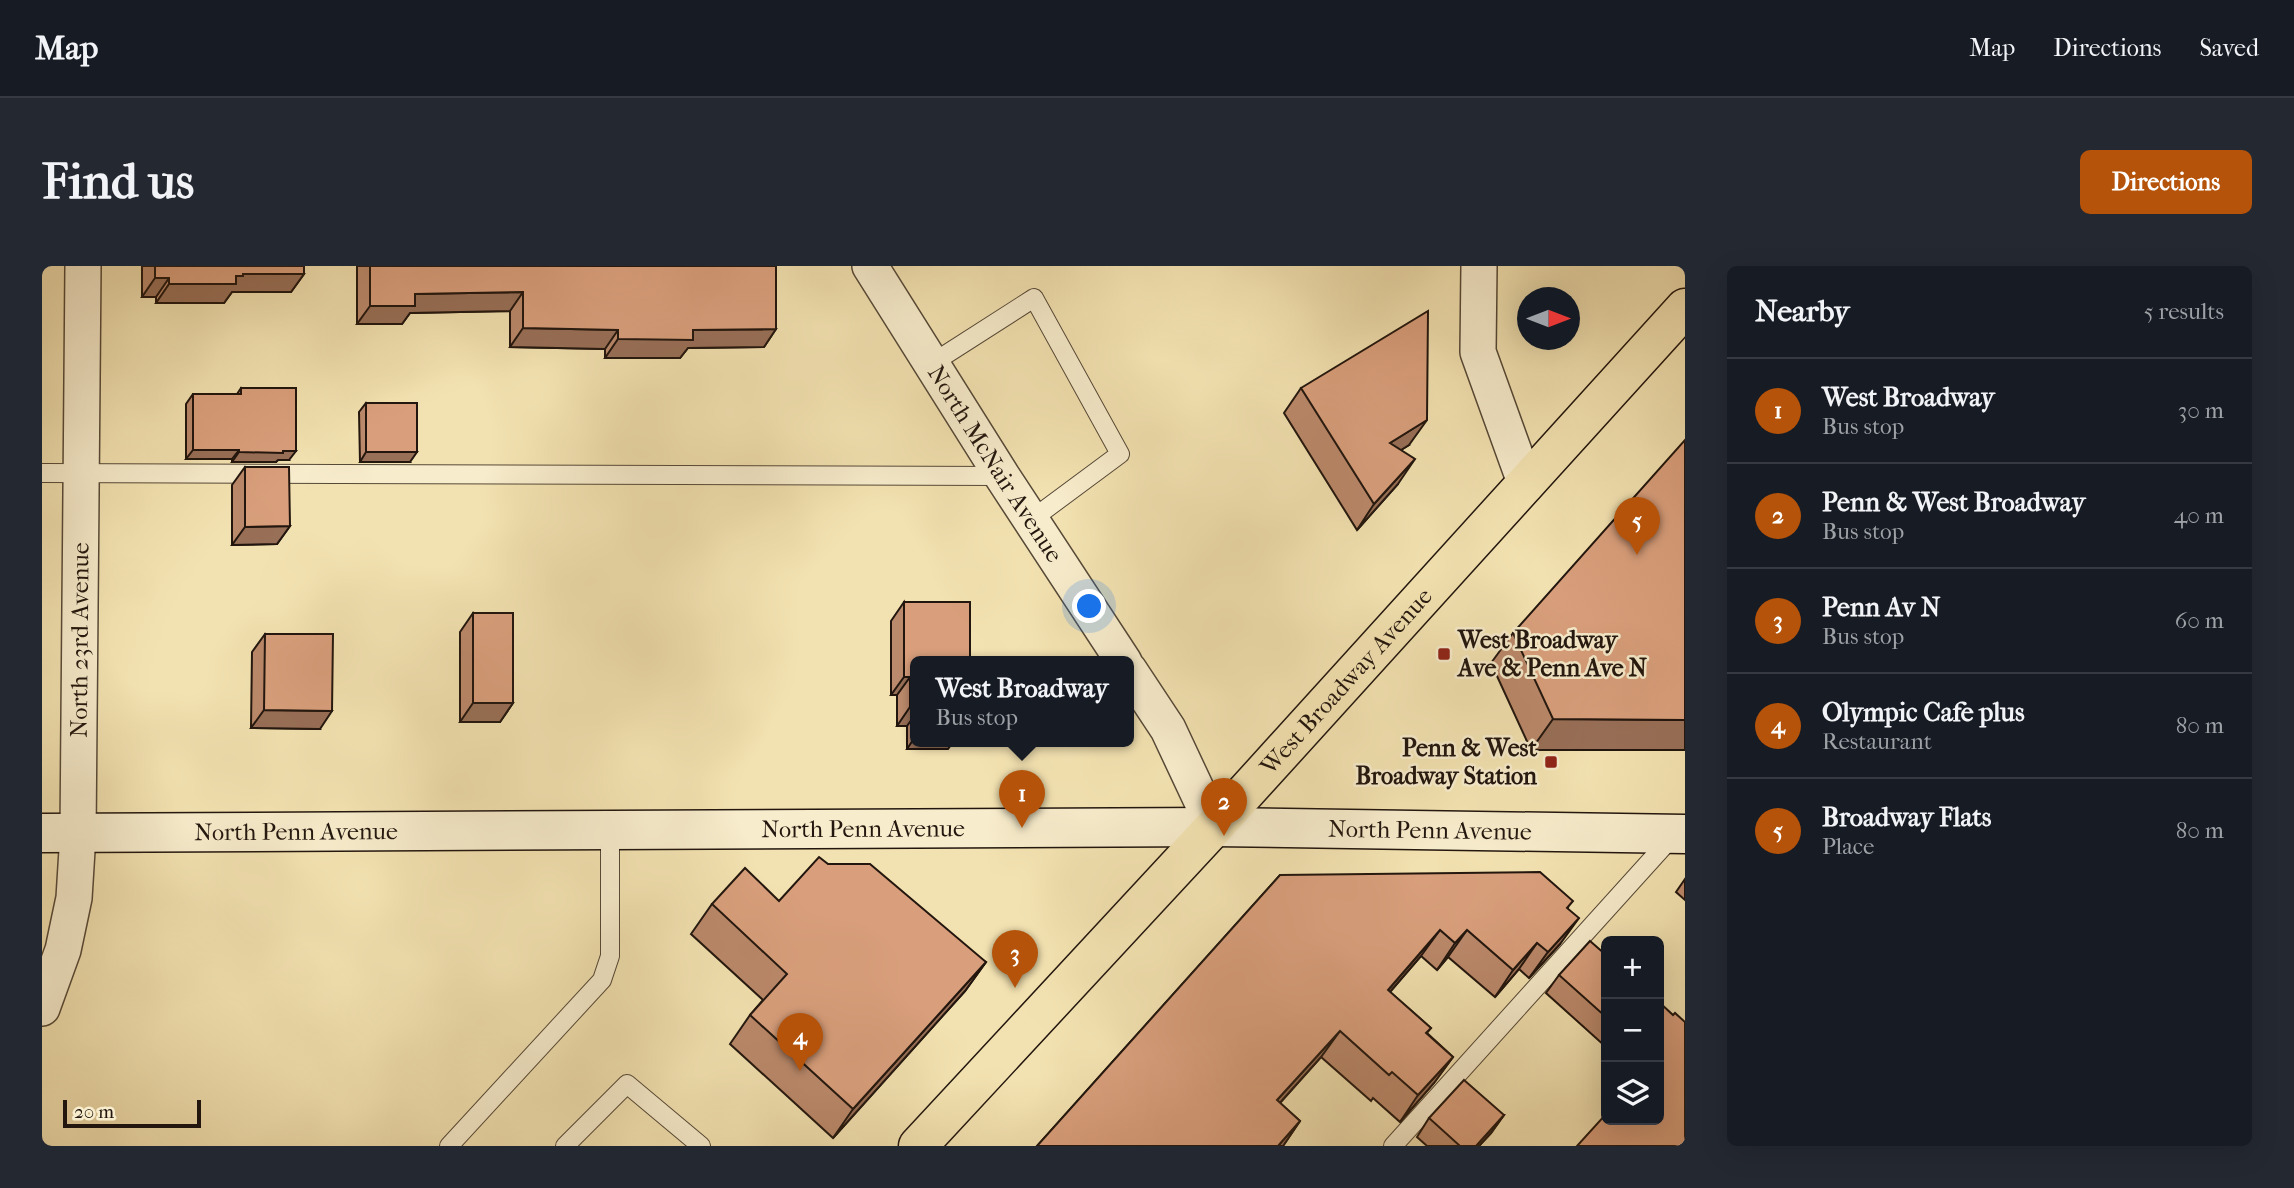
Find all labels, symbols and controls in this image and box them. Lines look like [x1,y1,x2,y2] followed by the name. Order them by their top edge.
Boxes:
[35,29,98,68] text: Map
[1969,34,2015,62] text: Map
[2053,34,2161,62] text: Directions
[2199,34,2259,62] text: Saved
[2080,150,2252,214] button: Directions
[42,153,194,211] text: Find us
[1517,287,1580,350] north arrow
[1755,294,1850,329] text: Nearby
[2144,298,2224,325] text: 5 results
[922,360,1069,567] street label: North McNair Avenue
[1822,382,1995,413] text: West Broadway
[1774,397,1782,424] text: 1
[2178,397,2224,424] text: 30 m
[1822,413,1904,440] text: Bus stop
[1822,487,2085,518] text: Penn & West Broadway
[1614,497,1660,555] pin: 5
[1772,502,1784,529] text: 2
[2174,502,2224,529] text: 40 m
[1822,518,1904,545] text: Bus stop
[65,542,95,738] street label: North 23rd Avenue
[1254,582,1438,781] street label: West Broadway Avenue
[1072,589,1106,623] your location
[1822,592,1940,623] text: Penn Av N
[1773,607,1783,634] text: 3
[2175,607,2224,634] text: 60 m
[1822,623,1904,650] text: Bus stop
[1456,626,1648,682] place label: West Broadway Ave & Penn Ave N
[1436,646,1452,662] marker: West Broadway Ave & Penn Ave N
[910,656,1134,747] popup
[936,673,1108,704] text: West Broadway
[1822,697,2024,728] text: Olympic Cafe plus
[936,704,1018,731] text: Bus stop
[1771,712,1785,739] text: 4
[2176,712,2224,739] text: 80 m
[1822,728,1932,755] text: Restaurant
[1355,734,1538,790] place label: Penn & West Broadway Station
[1543,754,1559,770] marker: Penn & West Broadway Station
[999,770,1045,828] pin: 1
[1201,778,1247,836] pin: 2
[1822,802,1991,833] text: Broadway Flats
[761,814,965,843] street label: North Penn Avenue
[1328,815,1532,846] street label: North Penn Avenue
[194,817,398,846] street label: North Penn Avenue
[1773,817,1783,844] text: 5
[2176,817,2224,844] text: 80 m
[1822,833,1874,860] text: Place
[992,930,1038,988] pin: 3
[1601,936,1664,1125] map controls
[1601,936,1664,999] button: +
[1601,999,1664,1062] button: −
[777,1013,823,1071] pin: 4
[1601,1062,1664,1125] button: layers
[63,1097,201,1129] scale bar
[74,1101,114,1123] text: 20 m

